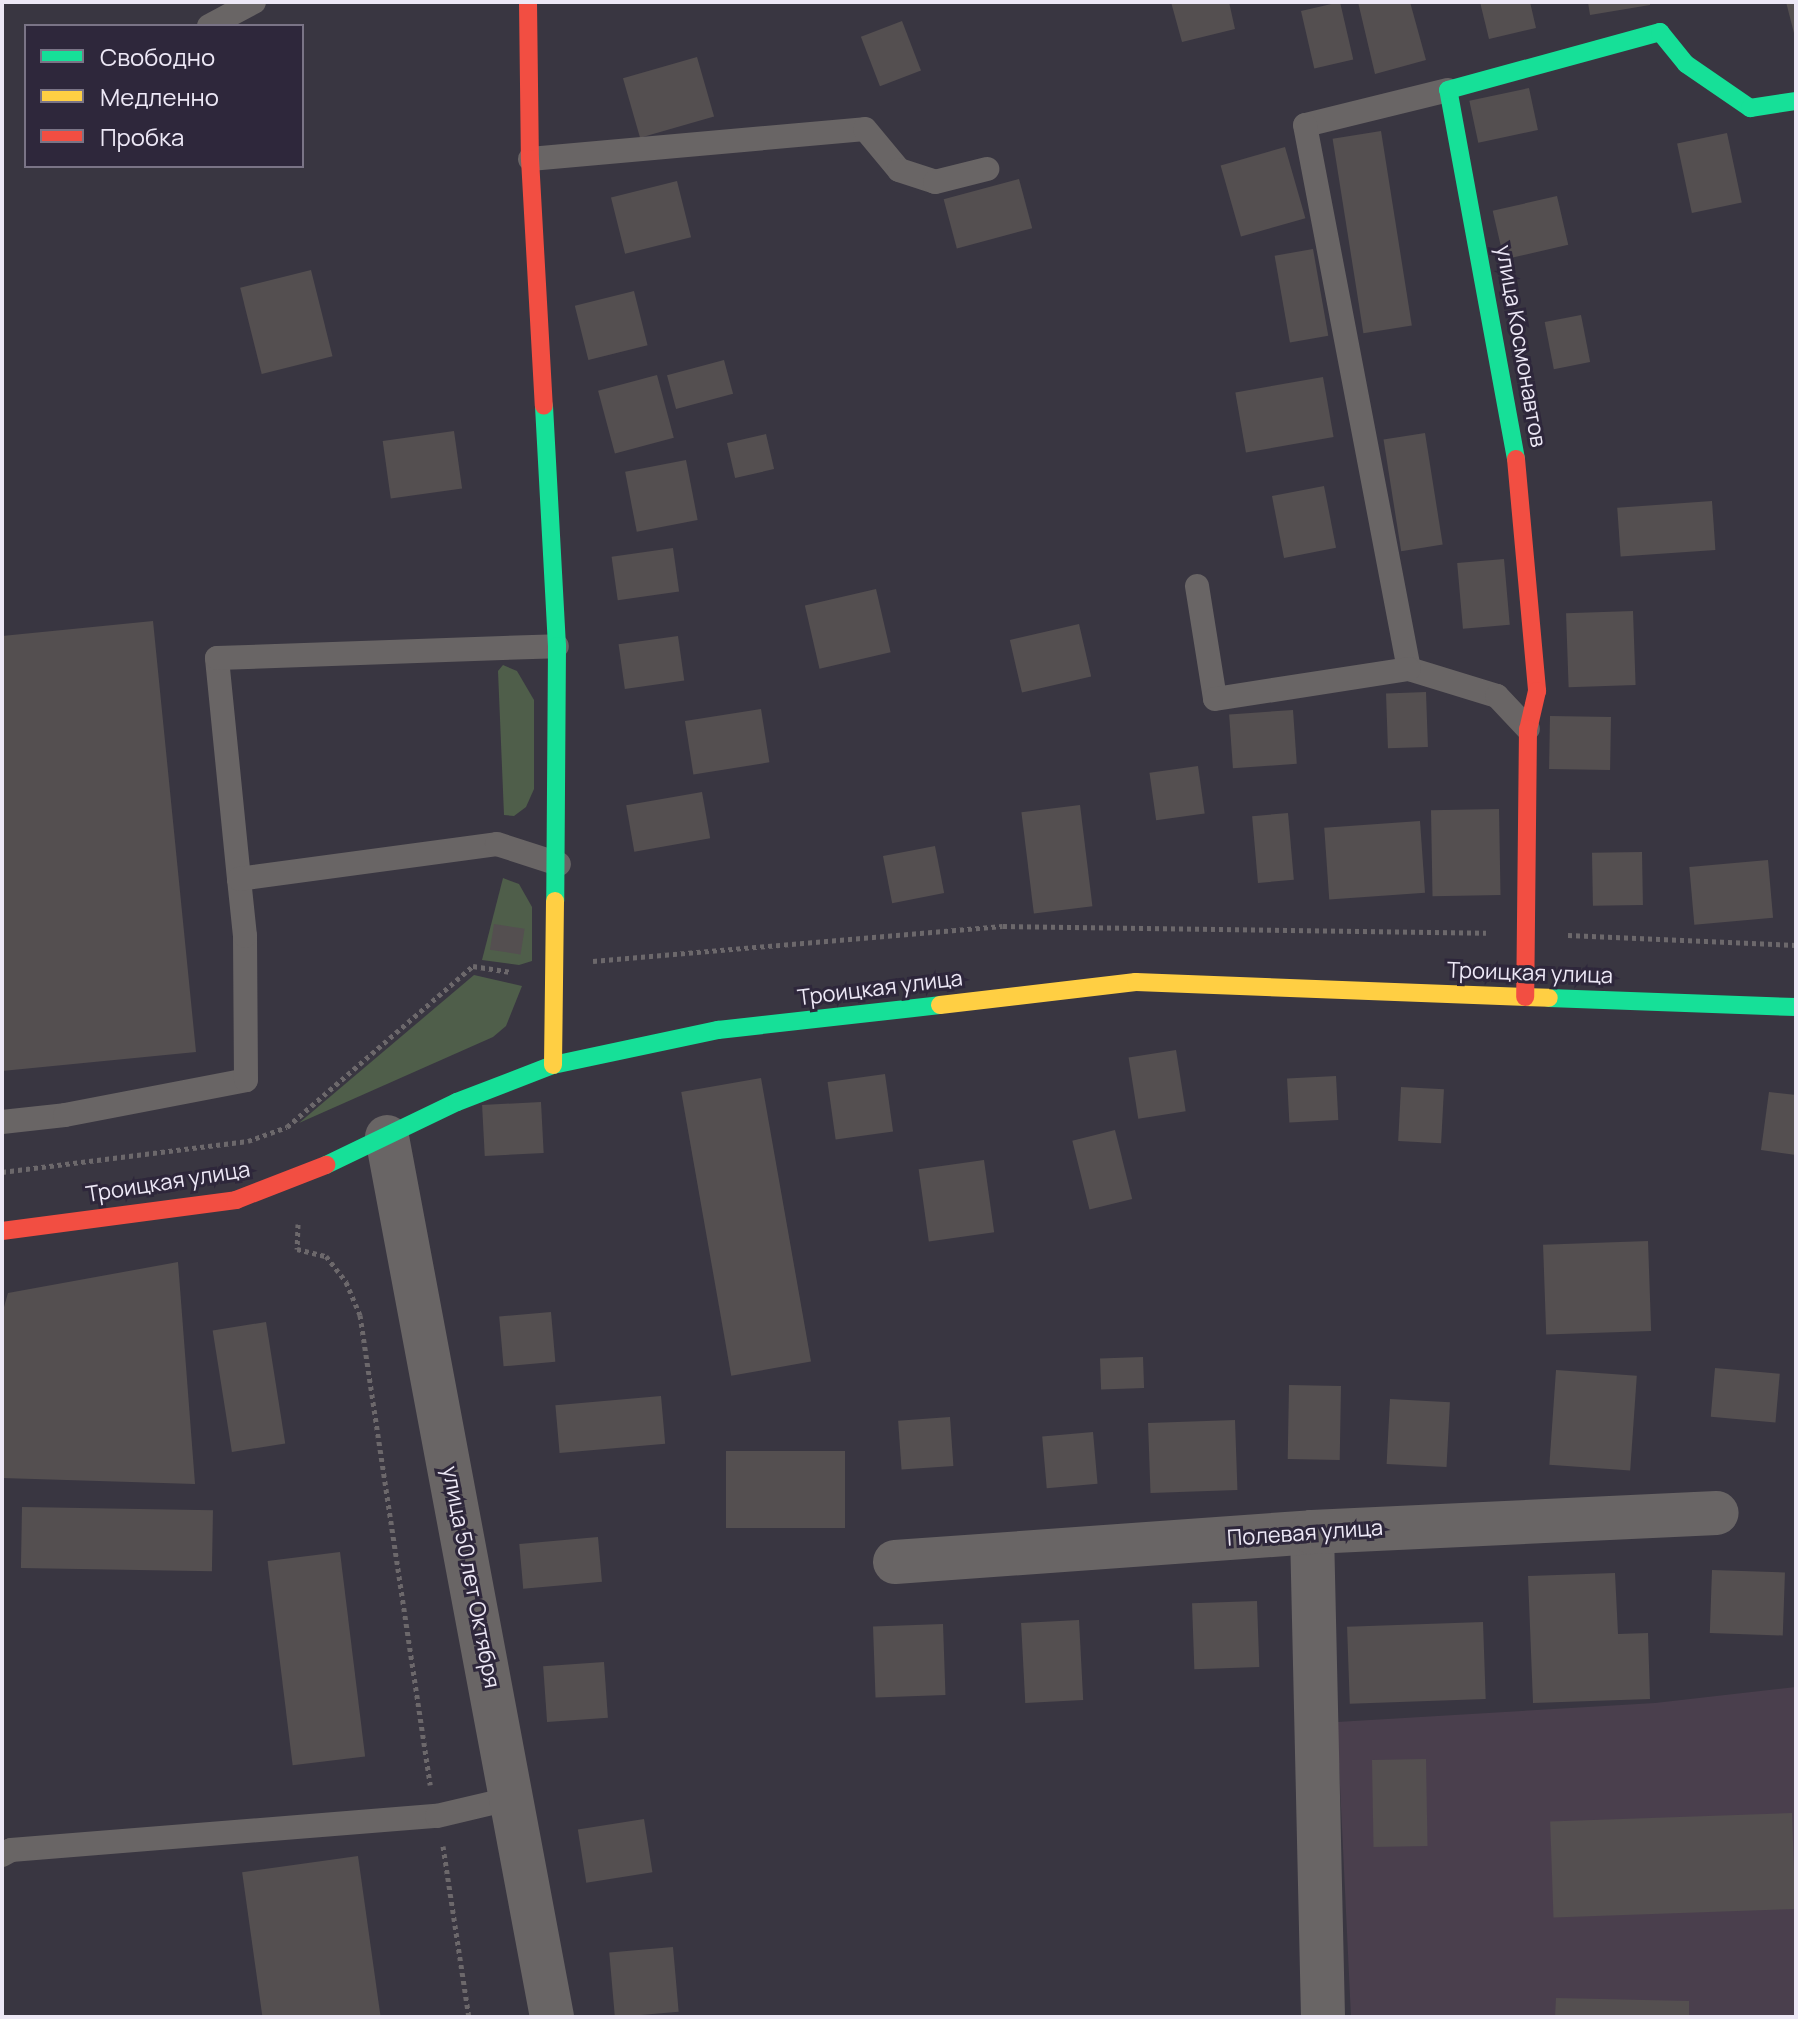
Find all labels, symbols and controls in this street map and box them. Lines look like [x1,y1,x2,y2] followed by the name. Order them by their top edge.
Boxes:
[24,24,304,168] legend
[100,40,215,73] text: Свободно
[100,80,219,113] text: Медленно
[100,120,184,153] text: Пробка
[1490,243,1552,449] street label: улица Космонавтов
[1447,957,1613,989] street label: Троицкая улица
[796,965,964,1011] street label: Троицкая улица
[84,1156,252,1208] street label: Троицкая улица
[437,1464,505,1690] street label: улица 50 лет Октября
[1226,1514,1384,1552] street label: Полевая улица

